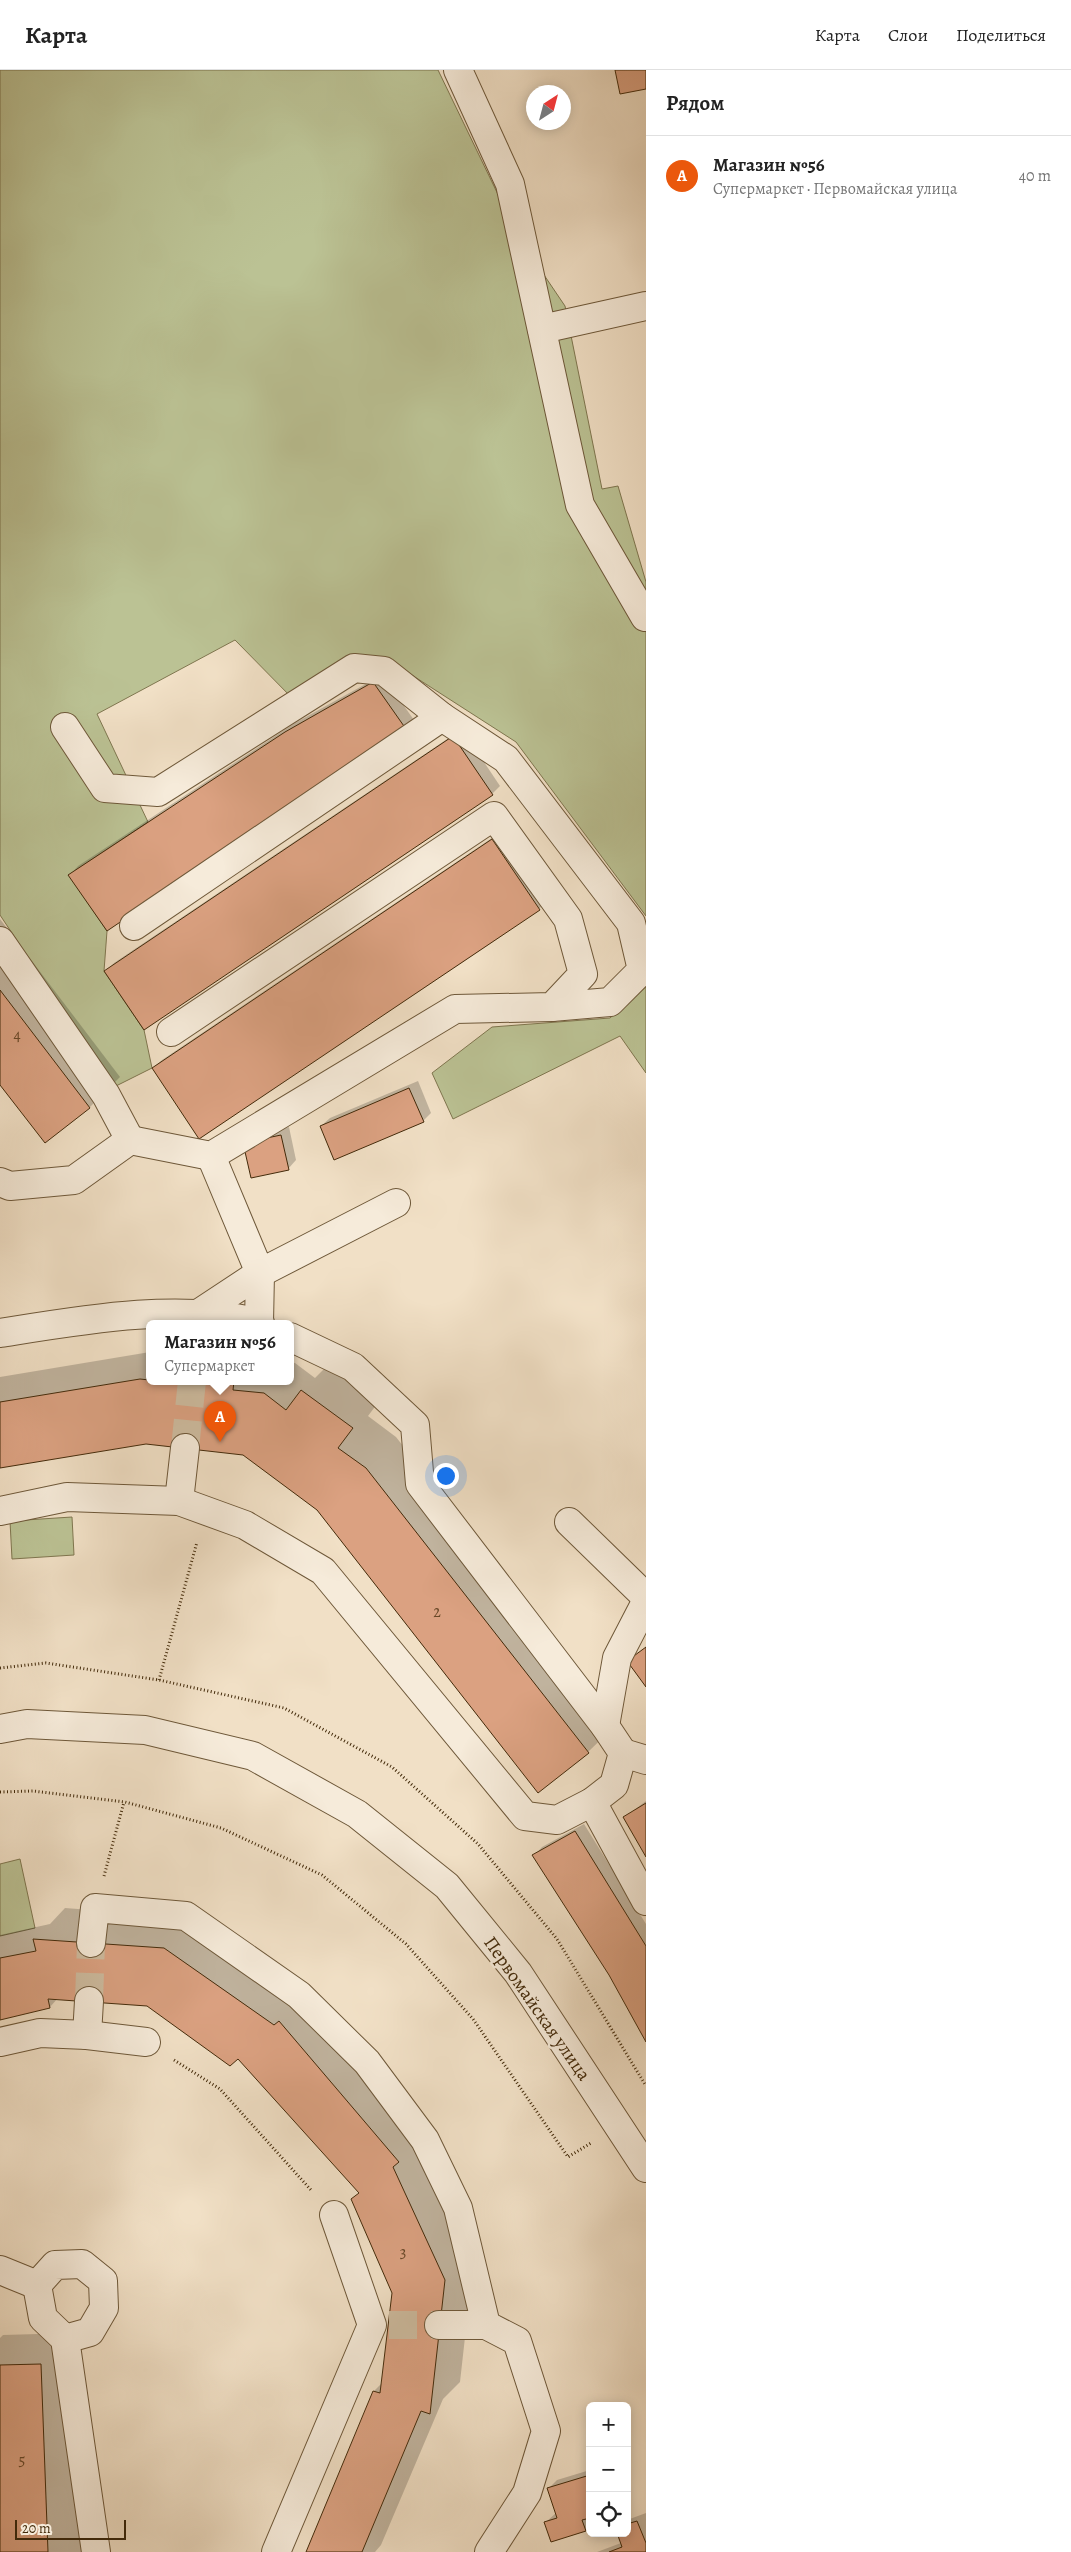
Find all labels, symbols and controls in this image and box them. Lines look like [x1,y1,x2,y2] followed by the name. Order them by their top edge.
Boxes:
[25,19,87,51] text: Карта
[815,23,860,47] text: Карта
[888,23,928,47] text: Слои
[956,23,1046,47] text: Поделиться
[526,85,571,130] north arrow
[666,89,724,117] text: Рядом
[713,152,825,178] text: Магазин №56
[677,165,687,187] text: A
[1019,165,1051,187] text: 40 m
[713,178,957,200] text: Супермаркет · Первомайская улица
[13,1024,21,1046] house number: 4
[146,1320,294,1385] popup
[164,1329,276,1355] text: Магазин №56
[164,1355,255,1377] text: Супермаркет
[204,1401,236,1442] pin: A
[433,1463,459,1489] your location
[433,1601,441,1623] house number: 2
[478,1931,597,2086] street label: Первомайская улица
[400,2241,406,2263] house number: 3
[586,2402,631,2537] map controls
[586,2402,631,2447] button: +
[586,2447,631,2492] button: −
[19,2449,26,2471] house number: 5
[586,2492,631,2537] button: locate
[15,2517,126,2540] scale bar
[22,2519,51,2538] text: 20 m

